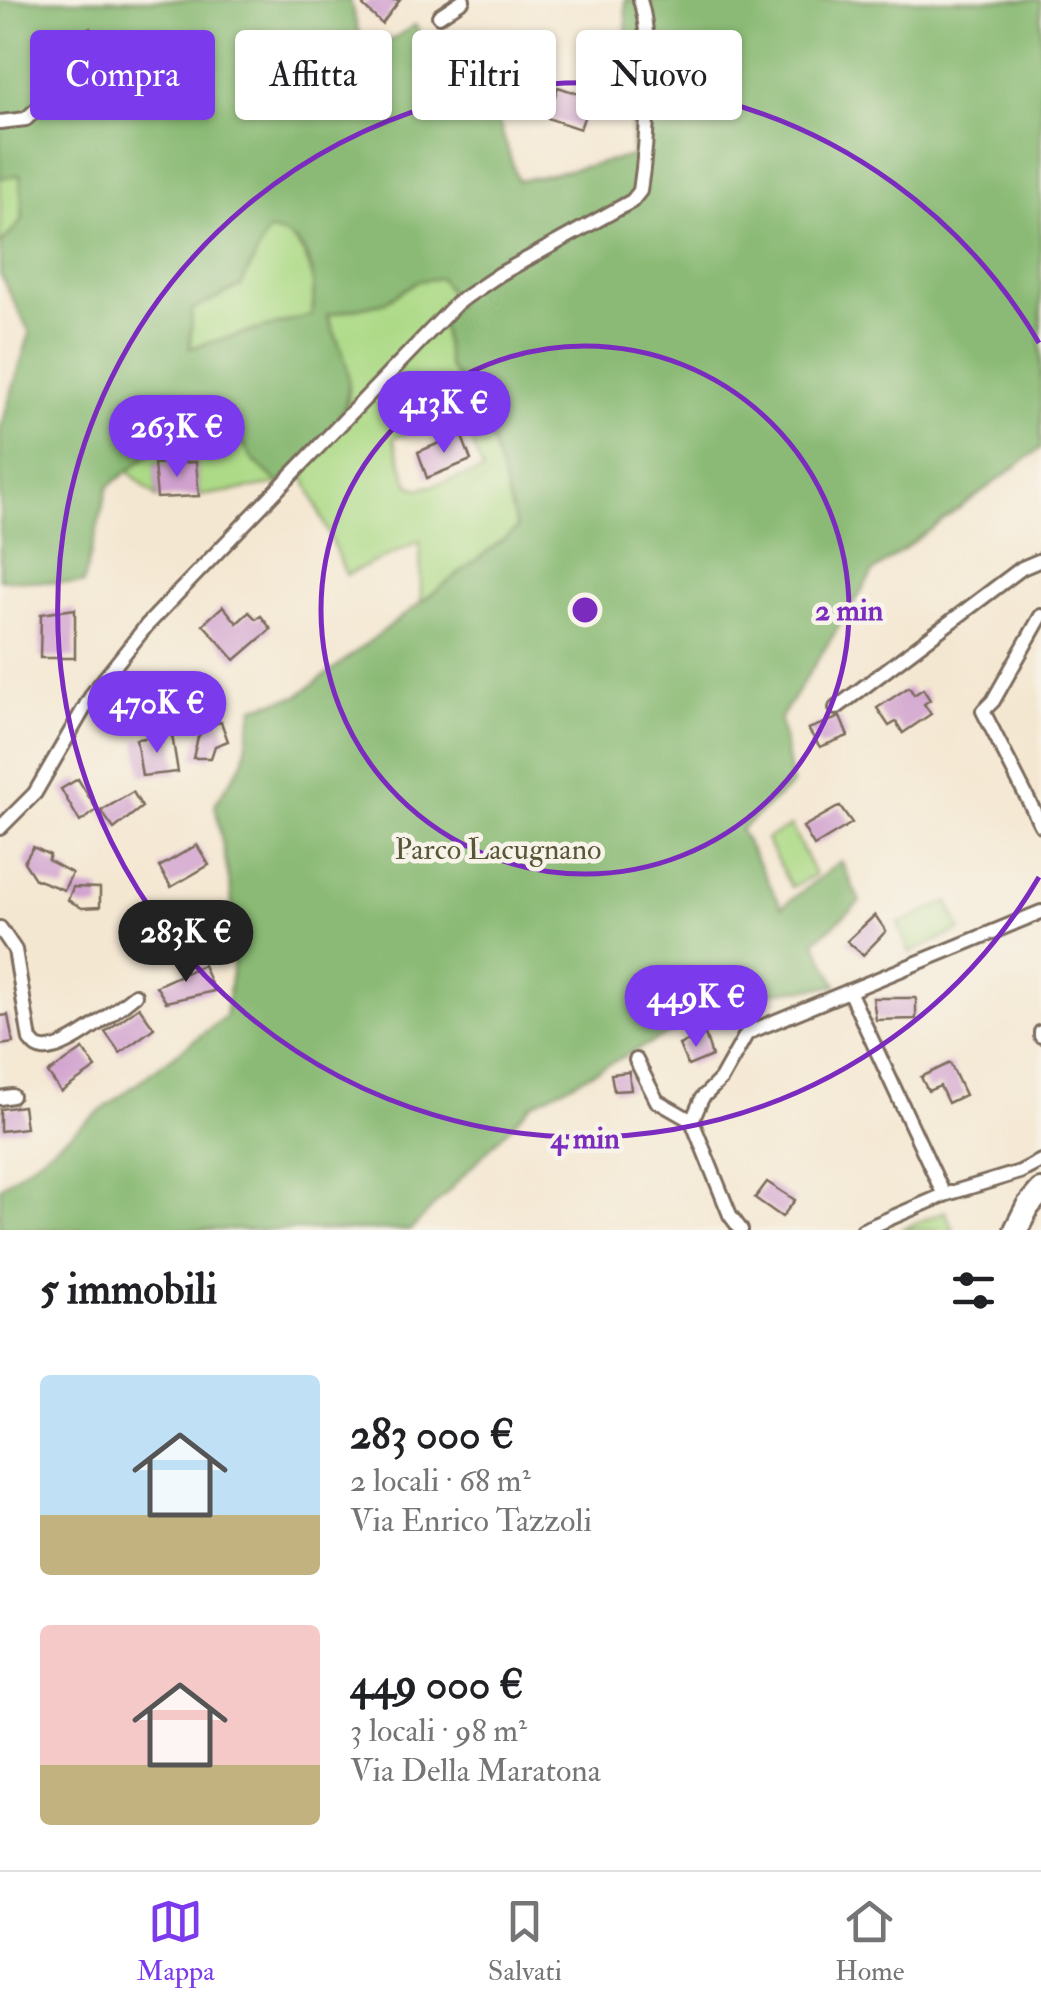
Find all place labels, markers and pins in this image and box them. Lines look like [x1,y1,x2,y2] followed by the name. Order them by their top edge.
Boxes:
[363,371,525,456] pin: 413K €
[96,395,258,480] pin: 263K €
[567,592,603,628] centre of rings
[76,671,238,756] pin: 470K €
[105,900,267,985] pin: 283K €
[615,965,777,1050] pin: 449K €

